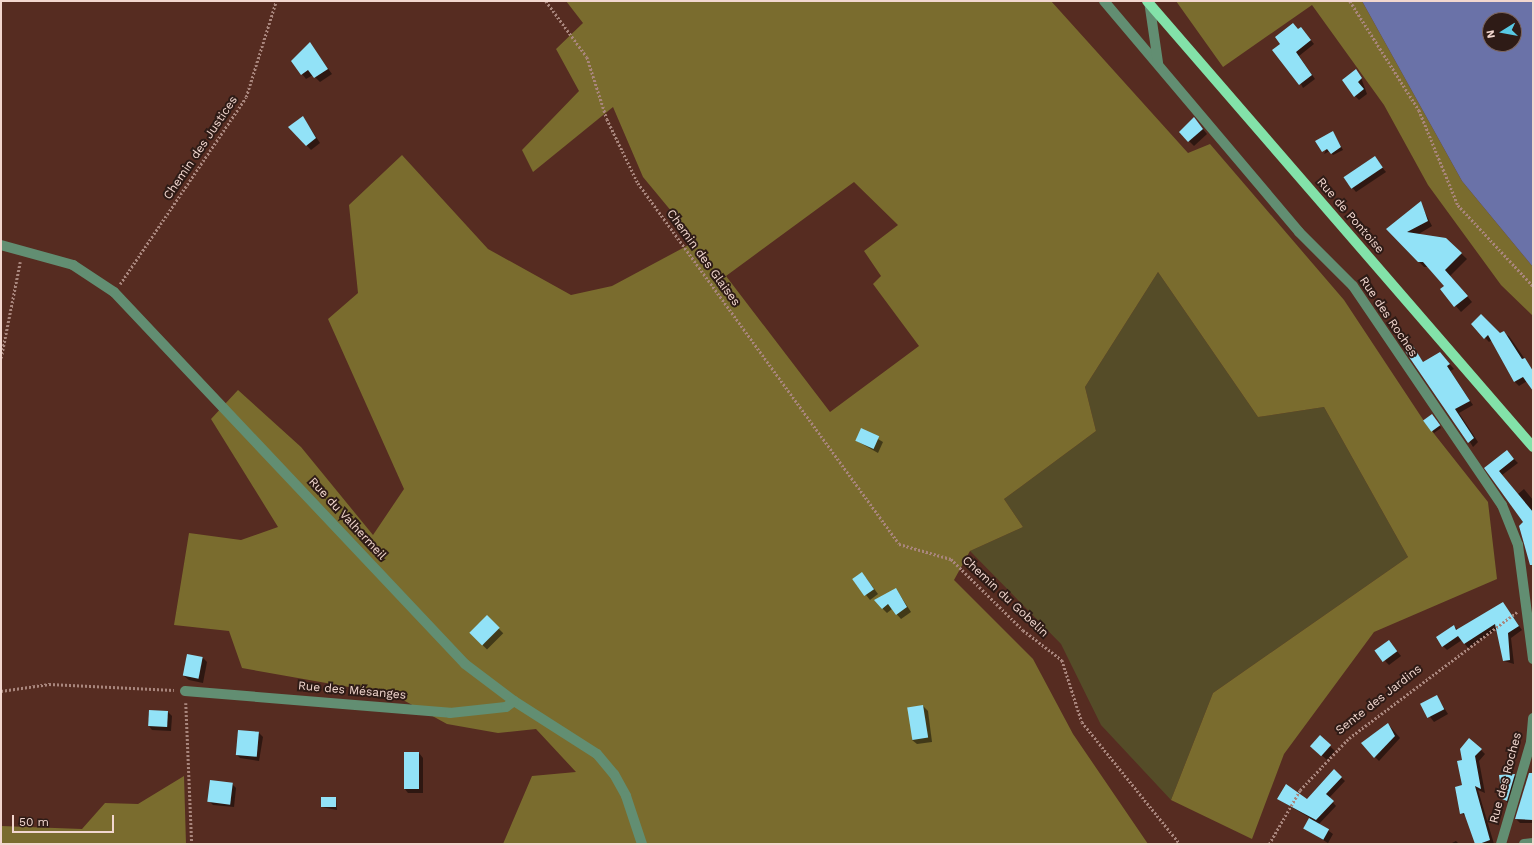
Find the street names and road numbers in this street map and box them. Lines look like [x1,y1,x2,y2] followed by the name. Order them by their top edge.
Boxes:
[161,93,241,203] street label: Chemin des Justices
[1313,175,1387,257] street label: Rue de Pontoise
[663,207,743,309] street label: Chemin des Glaises
[1356,274,1420,360] street label: Rue des Roches
[305,475,389,563] street label: Rue du Valhermeil
[959,553,1051,641] street label: Chemin du Gobelin
[1333,662,1425,738] street label: Sente des Jardins
[297,679,407,703] street label: Rue des Mésanges
[1487,731,1525,825] street label: Rue des Roches

